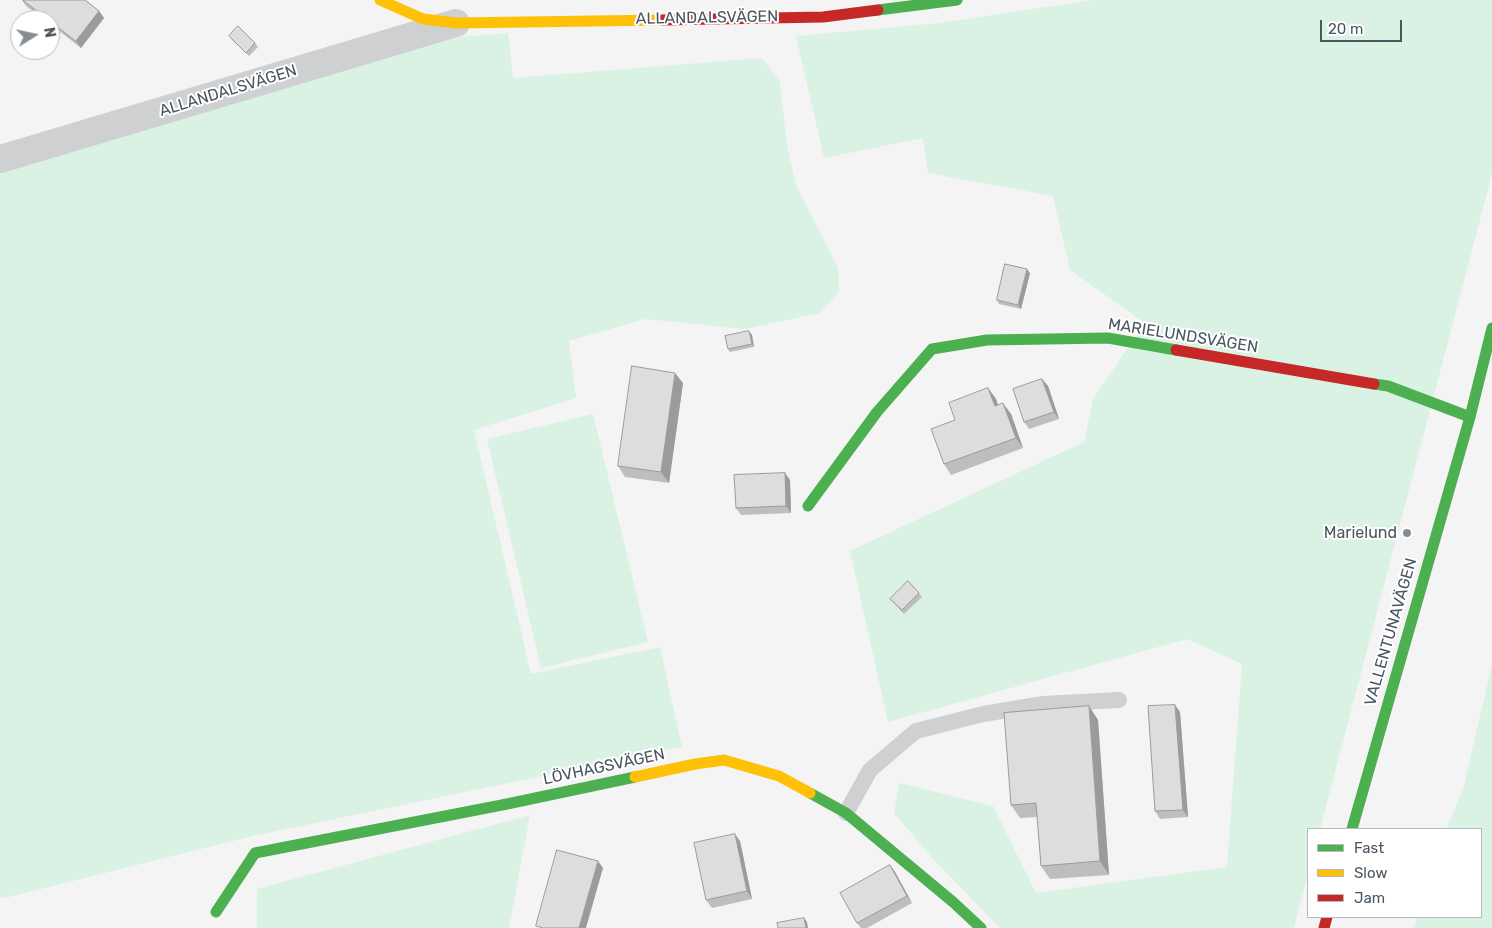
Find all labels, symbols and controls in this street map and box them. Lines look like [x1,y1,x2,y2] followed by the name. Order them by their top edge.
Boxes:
[636,7,778,29] street label: ALLANDALSVÄGEN
[10,10,60,60] north arrow
[1322,10,1404,42] scale bar
[1328,20,1363,38] text: 20 m
[40,26,59,39] text: N
[157,61,299,121] street label: ALLANDALSVÄGEN
[1107,315,1259,357] street label: MARIELUNDSVÄGEN
[1324,523,1397,543] place label: Marielund
[1401,527,1413,539] marker: Marielund
[1361,556,1421,708] street label: VALLENTUNAVÄGEN
[541,745,667,789] street label: LÖVHAGSVÄGEN
[1307,828,1482,918] legend
[1354,839,1384,857] text: Fast
[1354,864,1387,882] text: Slow
[1354,889,1385,907] text: Jam

